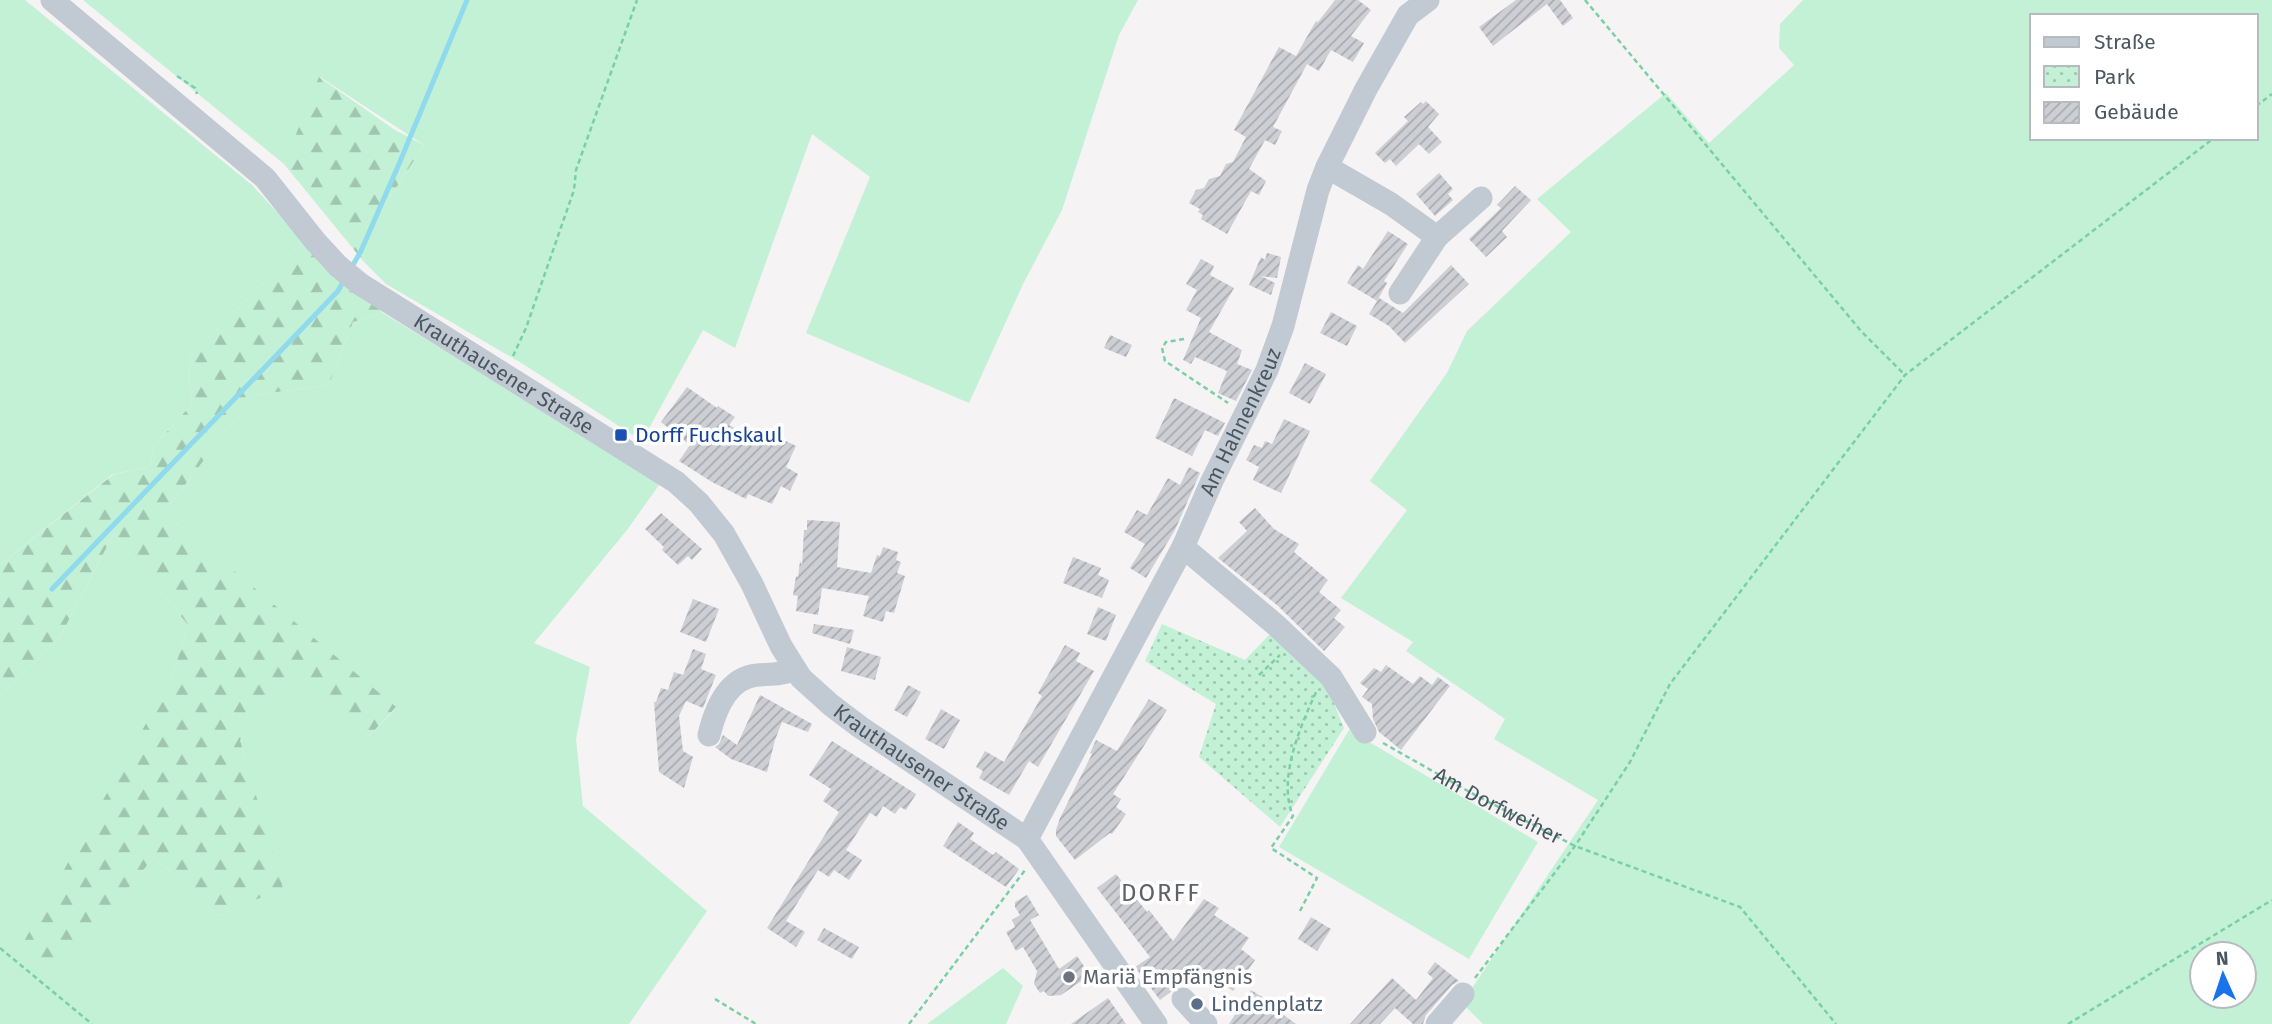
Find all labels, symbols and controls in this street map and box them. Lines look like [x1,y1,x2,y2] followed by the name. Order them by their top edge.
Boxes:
[2030,14,2258,140] legend
[2094,29,2156,55] text: Straße
[2094,64,2136,90] text: Park
[2094,99,2179,125] text: Gebäude
[409,308,599,440] street label: Krauthausener Straße
[1194,345,1287,500] street label: Am Hahnenkreuz
[635,422,783,448] place label: Dorff Fuchskaul
[613,427,629,443] marker: Dorff Fuchskaul
[828,698,1014,836] street label: Krauthausener Straße
[1429,761,1566,850] street label: Am Dorfweiher
[1121,879,1201,907] district label: DORFF
[2188,940,2258,1010] north arrow
[2215,947,2229,970] text: N
[1083,964,1253,990] place label: Mariä Empfängnis
[1061,969,1077,985] marker: Mariä Empfängnis
[1211,991,1323,1017] place label: Lindenplatz
[1189,996,1205,1012] marker: Lindenplatz

